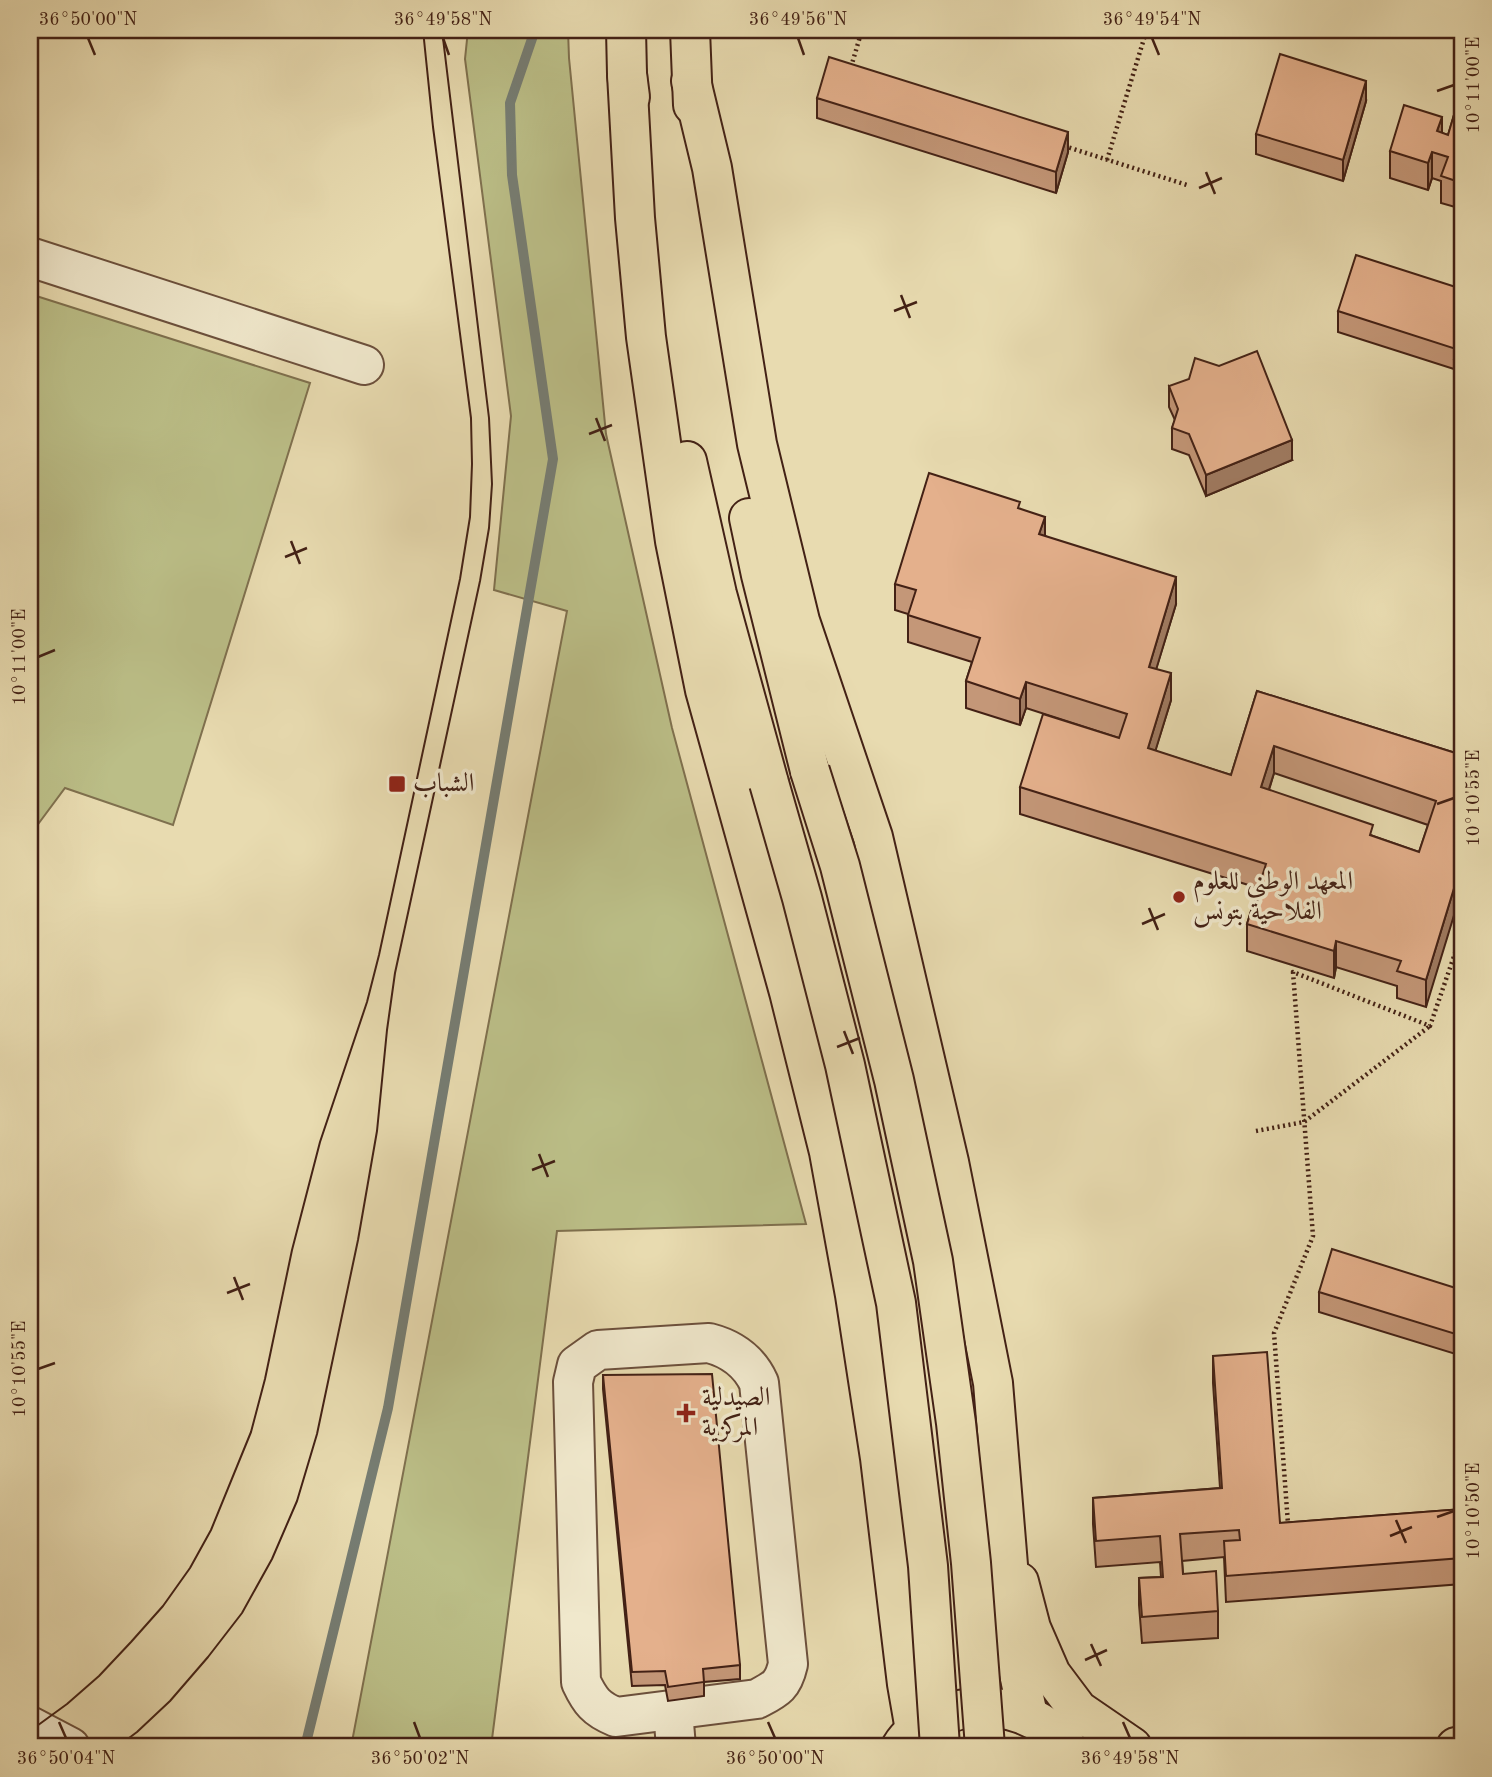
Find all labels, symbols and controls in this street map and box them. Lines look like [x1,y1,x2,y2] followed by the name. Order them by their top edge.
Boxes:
[39,11,137,29] text: 36°50'00"N
[394,11,492,29] text: 36°49'58"N
[749,11,847,29] text: 36°49'56"N
[1103,11,1201,29] text: 36°49'54"N
[1465,37,1483,133] text: 10°11'00"E
[11,609,29,705] text: 10°11'00"E
[1465,750,1483,846] text: 10°10'55"E
[413,771,474,798] place label: الشباب
[387,774,407,794] marker: الشباب
[1193,869,1353,928] place label: المعهد الوطني للعلوم الفلاحية بتونس
[1171,889,1187,905] marker: المعهد الوطني للعلوم الفلاحية بتونس
[11,1321,29,1417] text: 10°10'55"E
[702,1385,770,1443] place label: الصيدلية المركزية
[676,1403,696,1423] marker: الصيدلية المركزية
[1465,1463,1483,1559] text: 10°10'50"E
[17,1750,115,1768] text: 36°50'04"N
[371,1750,469,1768] text: 36°50'02"N
[726,1750,824,1768] text: 36°50'00"N
[1081,1750,1179,1768] text: 36°49'58"N

